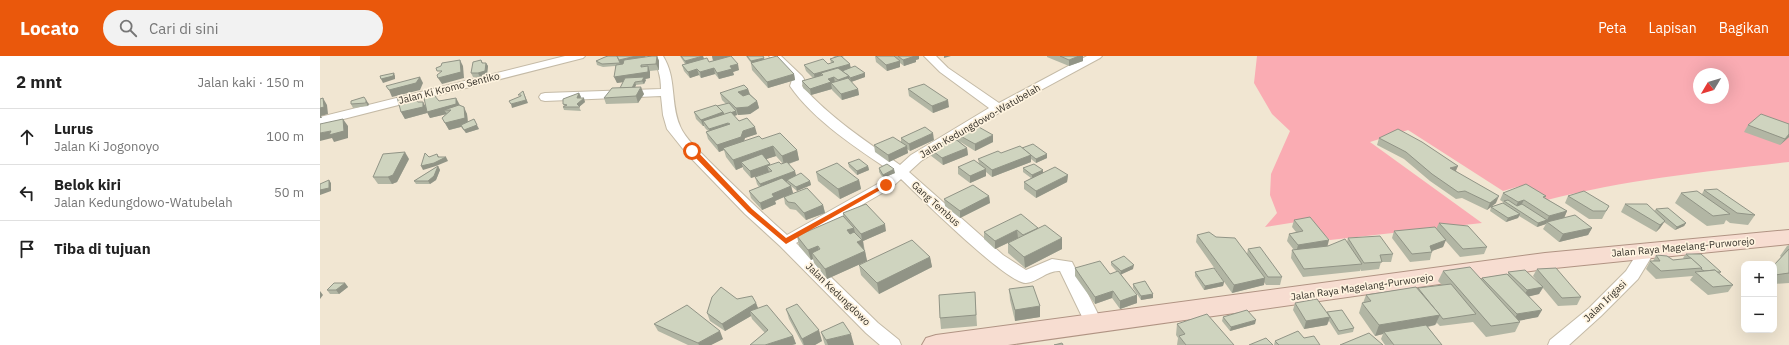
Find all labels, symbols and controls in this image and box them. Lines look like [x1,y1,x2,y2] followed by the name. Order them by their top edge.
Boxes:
[103,10,383,46] search box
[20,16,79,40] text: Locato
[117,17,139,39] icon: search
[149,19,218,38] text: Cari di sini
[1598,19,1626,37] text: Peta
[1648,19,1697,37] text: Lapisan
[1719,19,1769,37] text: Bagikan
[1693,68,1729,104] north arrow
[397,69,501,107] street label: Jalan Ki Kromo Sentiko
[16,71,62,93] text: 2 mnt
[197,74,304,91] text: Jalan kaki · 150 m
[917,81,1043,161] street label: Jalan Kedungdowo-Watubelah
[54,119,93,138] text: Lurus
[16,126,38,148] icon: ahead
[266,128,304,145] text: 100 m
[54,138,159,155] text: Jalan Ki Jogonoyo
[683,142,701,160] route start
[54,175,121,194] text: Belok kiri
[877,176,895,194] route end
[909,179,963,229] street label: Gang Tembus
[16,182,38,204] icon: left
[274,184,304,201] text: 50 m
[54,194,233,211] text: Jalan Kedungdowo-Watubelah
[1611,234,1756,260] street label: Jalan Raya Magelang-Purworejo
[16,238,38,260] icon: arrive
[54,239,151,258] text: Tiba di tujuan
[803,260,873,328] street label: Jalan Kedungdowo
[1741,261,1777,333] map controls
[1741,261,1777,297] button: +
[1290,271,1434,303] street label: Jalan Raya Magelang-Purworejo
[1581,277,1629,325] street label: Jalan Irigasi
[1741,297,1777,333] button: −

